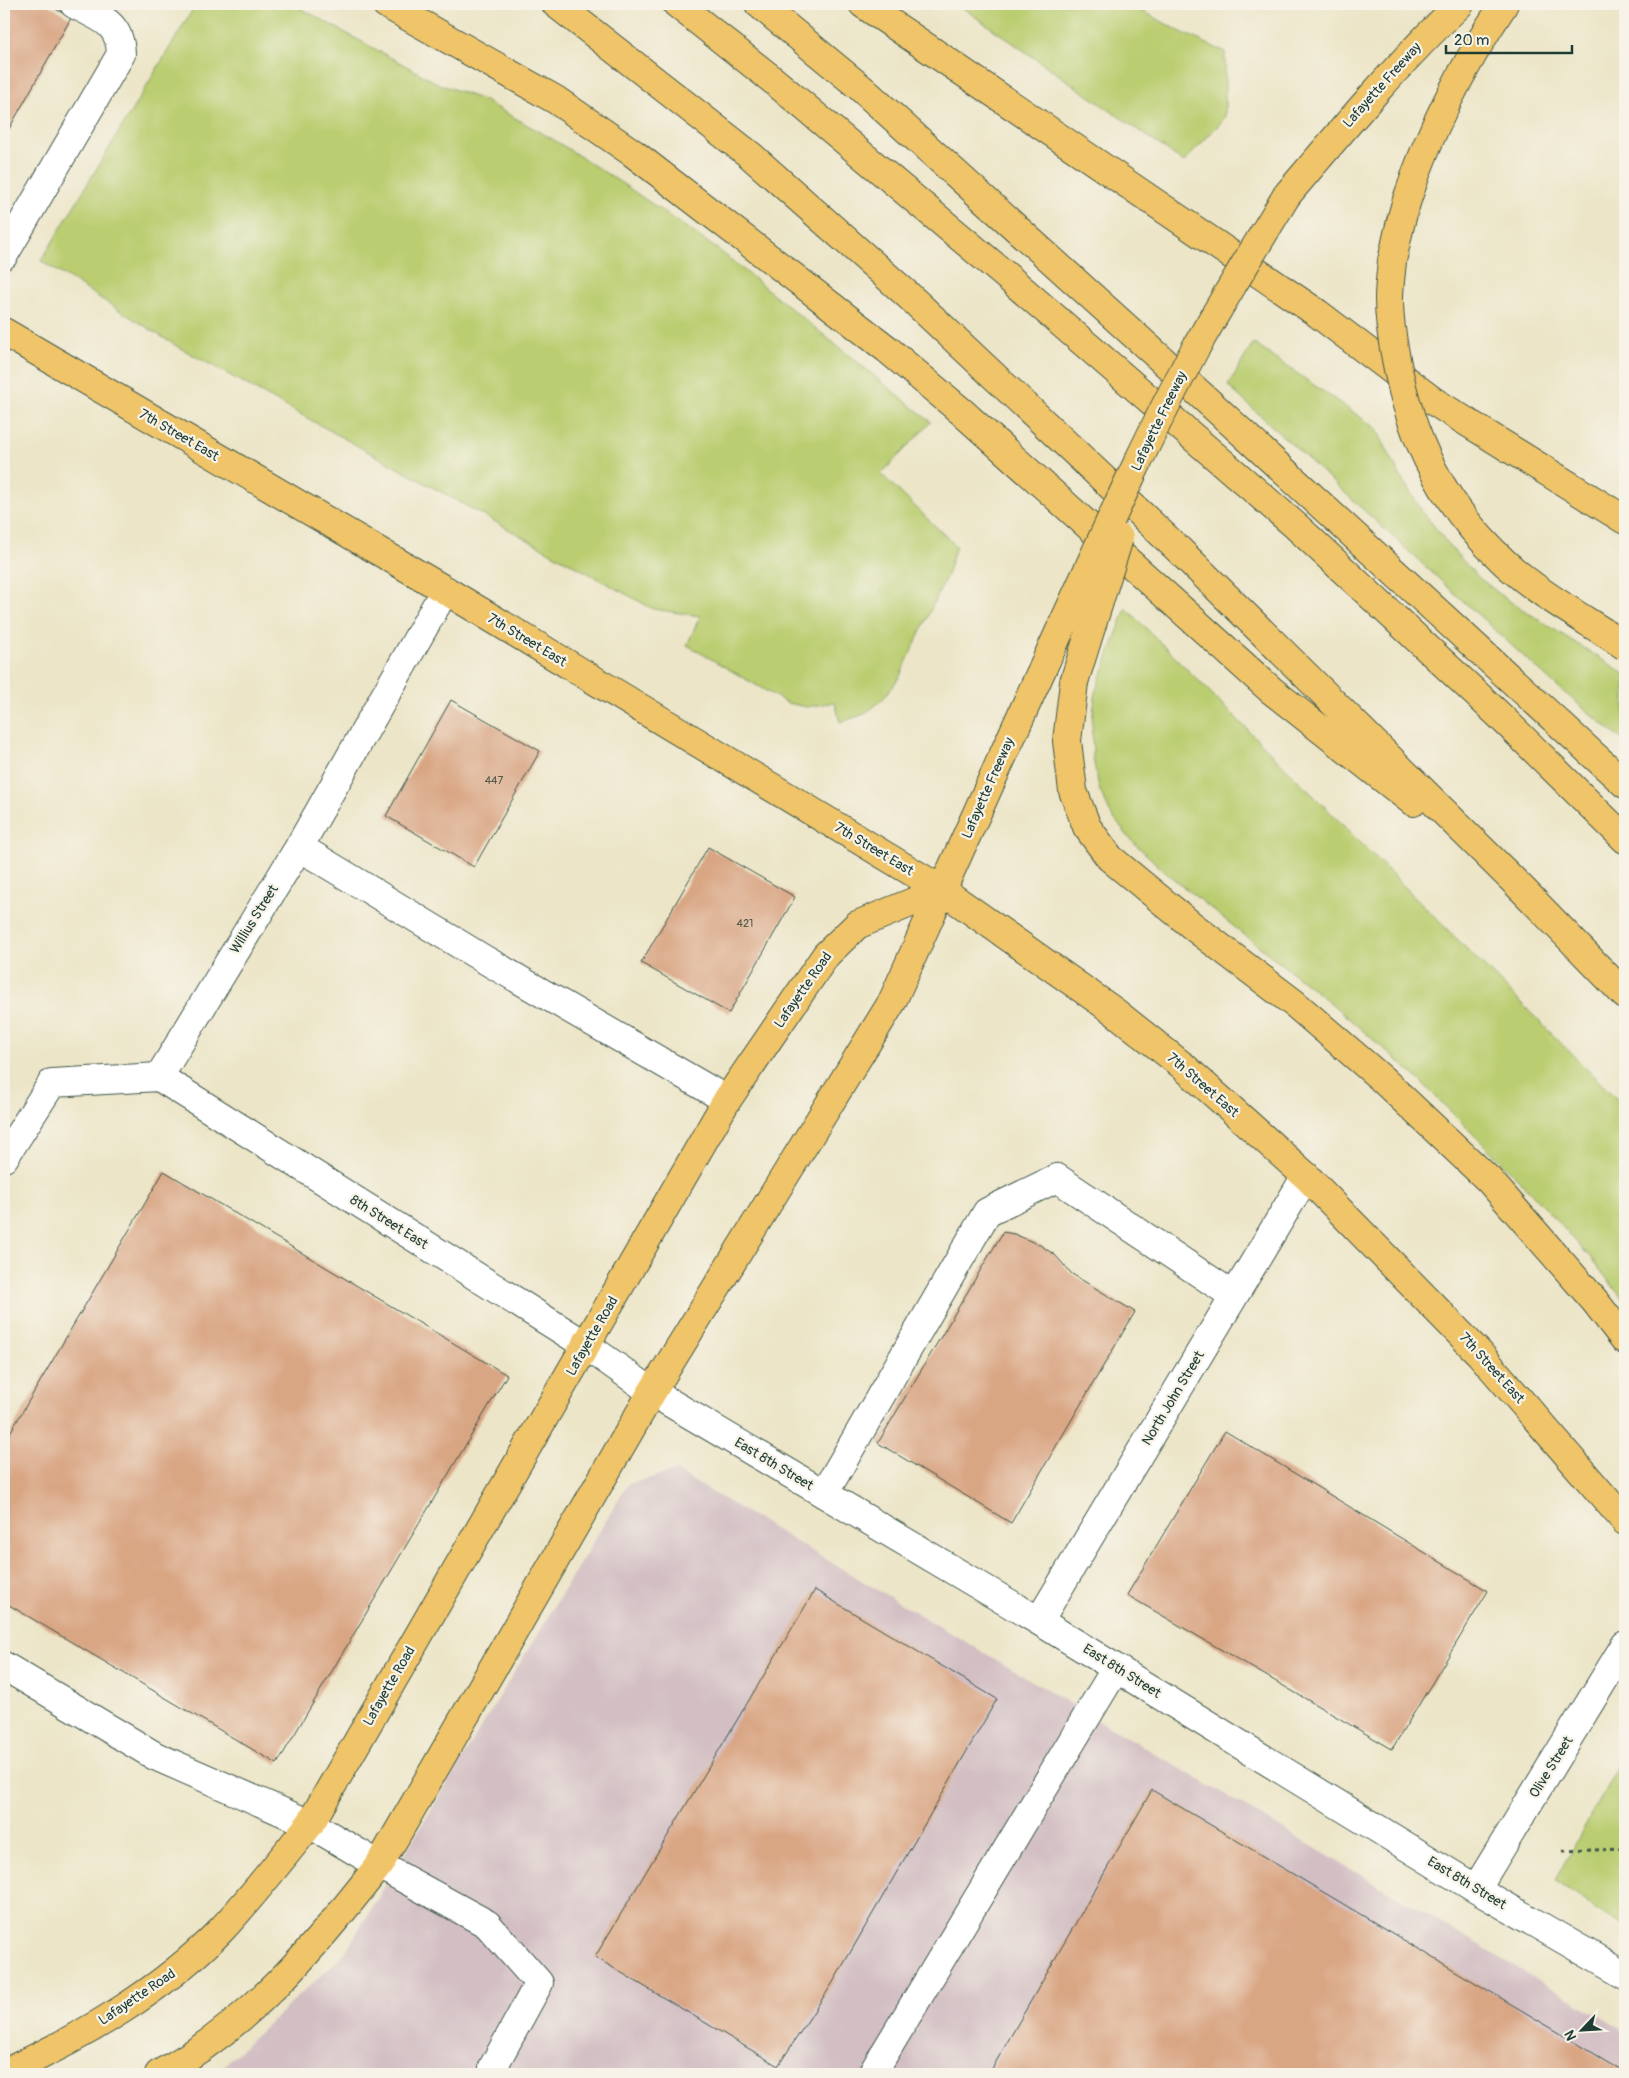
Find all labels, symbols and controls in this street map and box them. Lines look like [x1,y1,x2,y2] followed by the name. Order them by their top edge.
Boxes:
[1446,22,1573,54] scale bar
[1454,31,1489,50] text: 20 m
[1339,39,1425,131] street label: Lafayette Freeway
[1127,368,1191,474] street label: Lafayette Freeway
[136,405,222,465] street label: 7th Street East
[484,610,570,670] street label: 7th Street East
[958,735,1018,841] street label: Lafayette Freeway
[485,774,503,787] house number: 447
[831,819,917,879] street label: 7th Street East
[226,881,282,957] street label: Willius Street
[737,917,753,930] house number: 421
[771,949,836,1031] street label: Lafayette Road
[1164,1049,1243,1121] street label: 7th Street East
[347,1191,432,1253] street label: 8th Street East
[562,1293,622,1379] street label: Lafayette Road
[1456,1329,1528,1407] street label: 7th Street East
[1138,1347,1208,1448] street label: North John Street
[731,1434,817,1494] street label: East 8th Street
[1080,1640,1165,1702] street label: East 8th Street
[359,1643,419,1729] street label: Lafayette Road
[1525,1733,1577,1801] street label: Olive Street
[1424,1853,1510,1913] street label: East 8th Street
[95,1965,179,2029] street label: Lafayette Road
[1556,2006,1606,2056] north arrow
[1561,2027,1580,2043] text: N

